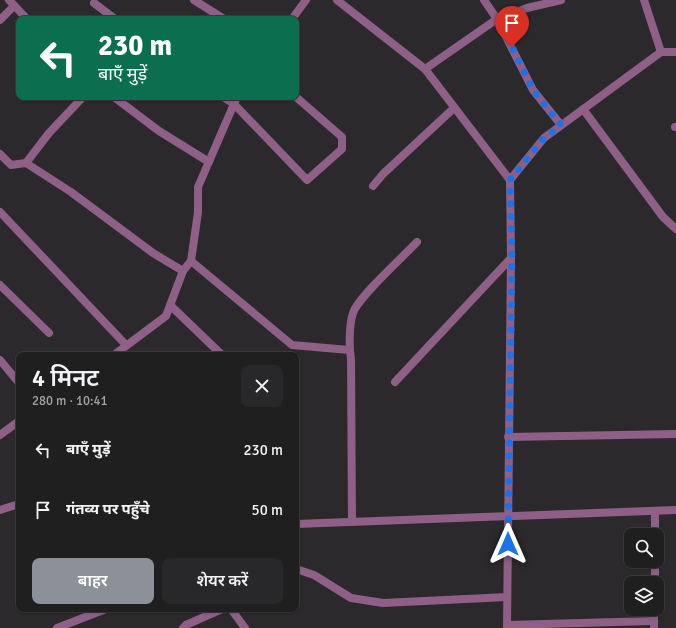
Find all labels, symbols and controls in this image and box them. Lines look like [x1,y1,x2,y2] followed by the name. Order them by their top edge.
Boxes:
[495,6,529,47] pin
[501,12,523,34] icon: arrive
[98,29,172,63] text: 230 m
[32,32,84,84] icon: left
[98,63,147,85] text: बाएँ मुड़ें
[32,363,99,393] text: 4 मिनट
[241,365,283,407] button: close
[32,393,108,409] text: 280 m · 10:41
[32,439,54,461] icon: left
[66,440,110,458] text: बाएँ मुड़ें
[243,441,283,459] text: 230 m
[32,499,54,521] icon: arrive
[66,500,150,518] text: गंतव्य पर पहुँचे
[252,501,283,519] text: 50 m
[487,523,529,565] position arrow
[624,528,664,616] map controls
[624,528,664,568] button: search
[32,558,154,604] button: बाहर
[162,558,283,604] button: शेयर करें
[624,576,664,616] button: layers

